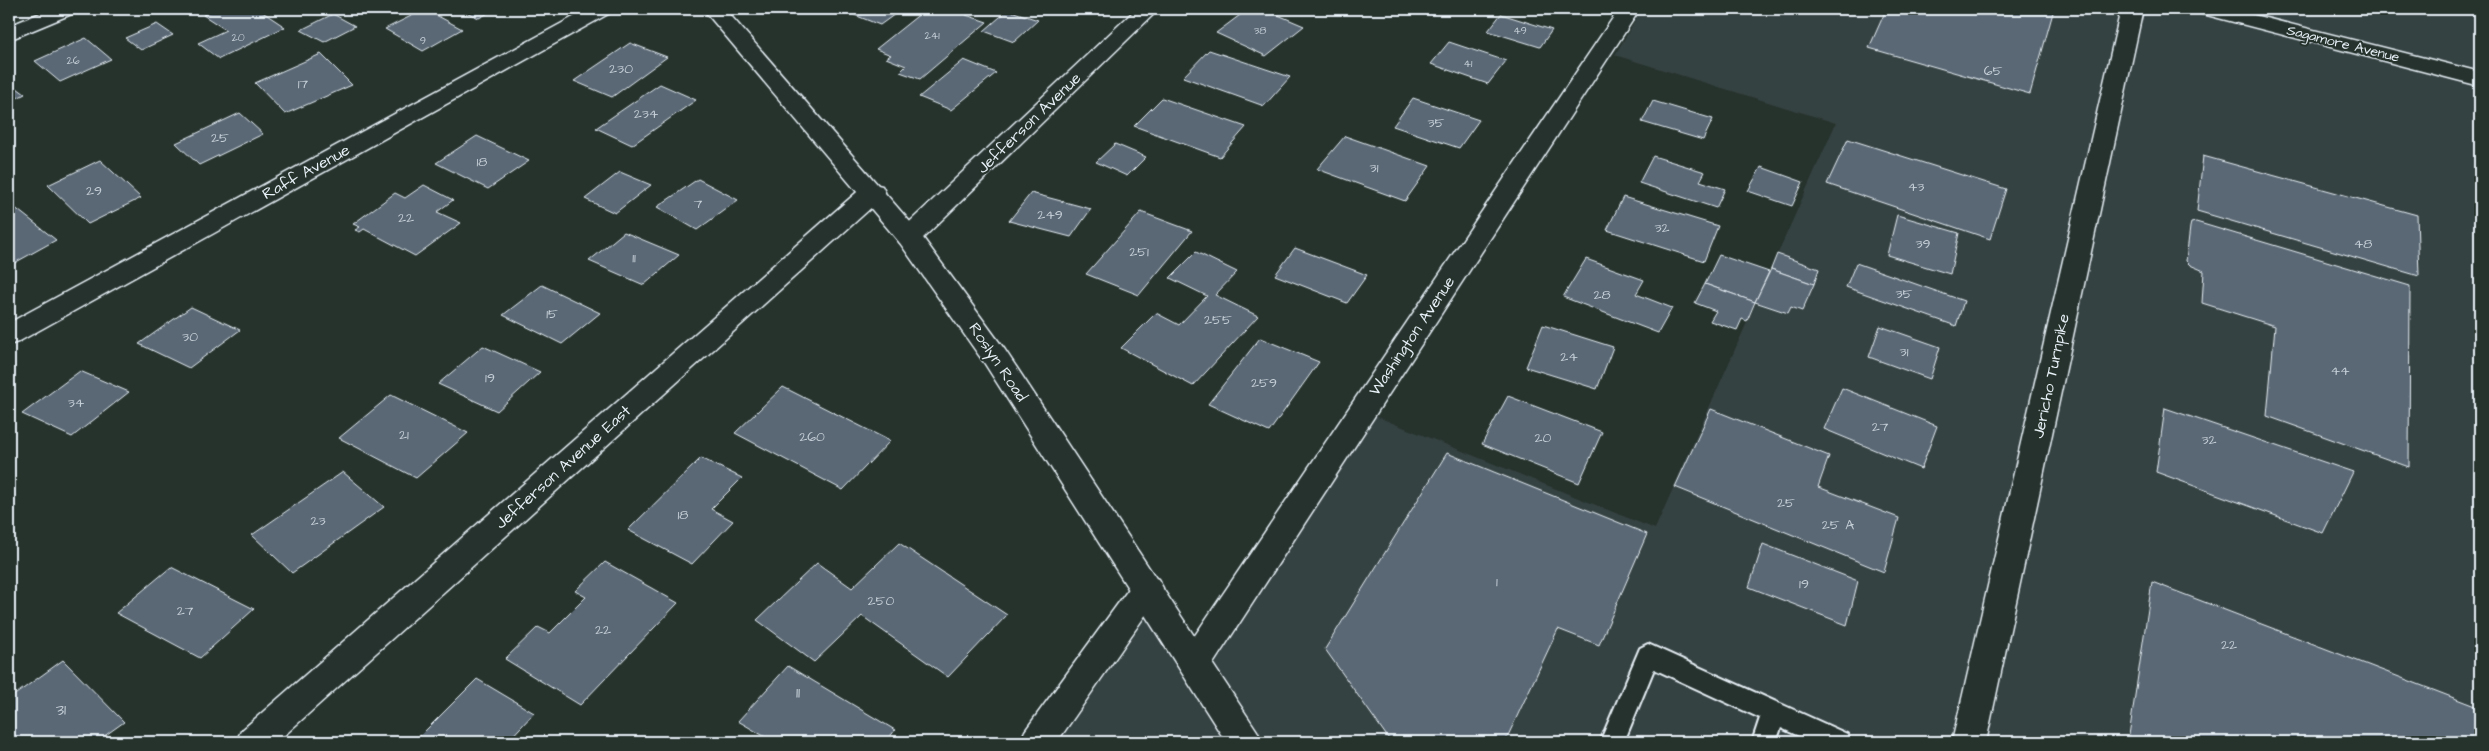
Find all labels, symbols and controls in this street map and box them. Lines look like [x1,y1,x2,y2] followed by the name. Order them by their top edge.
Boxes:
[2284,20,2402,68] street label: Sagamore Avenue
[1254,23,1266,38] house number: 38
[1513,23,1527,38] house number: 49
[924,28,940,43] house number: 241
[231,30,245,45] house number: 20
[420,33,426,48] house number: 9
[66,53,80,68] house number: 26
[1464,56,1473,71] house number: 41
[609,59,633,79] house number: 230
[1984,61,2002,81] house number: 65
[972,67,1086,179] street label: Jefferson Avenue
[298,74,309,94] house number: 17
[634,104,659,124] house number: 234
[1427,113,1445,133] house number: 35
[211,128,229,148] house number: 25
[258,139,354,205] street label: Raff Avenue
[477,152,487,172] house number: 18
[1370,158,1379,178] house number: 31
[1908,177,1924,197] house number: 43
[86,181,102,201] house number: 29
[694,194,703,214] house number: 7
[1037,205,1063,225] house number: 249
[398,208,414,228] house number: 22
[1654,218,1670,238] house number: 32
[1915,234,1931,254] house number: 39
[2354,234,2372,254] house number: 48
[1129,242,1149,262] house number: 251
[632,248,636,268] house number: 11
[1364,272,1461,401] street label: Washington Avenue
[1895,284,1913,304] house number: 35
[1593,285,1611,305] house number: 28
[546,304,558,324] house number: 15
[1204,310,1232,330] house number: 255
[2027,311,2075,440] street label: Jericho Turnpike
[963,318,1033,406] street label: Roslyn Road
[182,327,198,347] house number: 30
[1900,342,1909,362] house number: 31
[1560,347,1578,367] house number: 24
[2330,361,2350,381] house number: 44
[485,368,495,388] house number: 19
[1251,373,1277,393] house number: 259
[68,393,85,413] house number: 34
[490,400,636,534] street label: Jefferson Avenue East
[1872,417,1889,437] house number: 27
[399,425,409,445] house number: 21
[799,427,825,447] house number: 260
[1535,428,1552,448] house number: 20
[2201,430,2217,450] house number: 32
[1777,493,1795,513] house number: 25
[678,505,688,525] house number: 18
[310,511,326,531] house number: 23
[1822,515,1854,535] house number: 25 A
[1496,572,1498,592] house number: 1
[1799,574,1809,594] house number: 19
[868,591,895,611] house number: 250
[177,601,194,621] house number: 27
[595,620,611,640] house number: 22
[2221,635,2237,655] house number: 22
[796,682,800,704] house number: 11
[56,699,66,721] house number: 31

